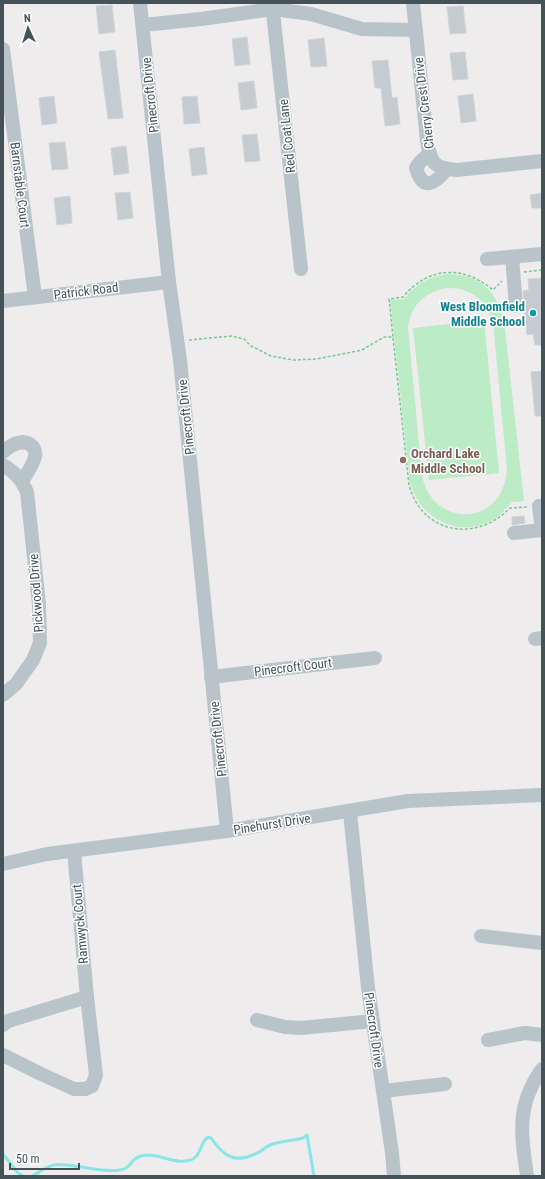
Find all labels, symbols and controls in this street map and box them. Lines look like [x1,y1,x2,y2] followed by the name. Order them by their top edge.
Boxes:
[8,8,48,48] north arrow
[24,12,31,25] text: N
[411,56,437,150] street label: Cherry Crest Drive
[139,57,161,133] street label: Pinecroft Drive
[276,98,298,174] street label: Red Coat Lane
[7,141,33,229] street label: Barnstable Court
[53,280,119,302] street label: Patrick Road
[440,299,525,329] place label: West Bloomfield Middle School
[528,308,538,318] marker: West Bloomfield Middle School
[175,379,197,455] street label: Pinecroft Drive
[411,446,485,476] place label: Orchard Lake Middle School
[398,455,408,465] marker: Orchard Lake Middle School
[26,553,46,633] street label: Pickwood Drive
[253,655,333,679] street label: Pinecroft Court
[207,701,229,777] street label: Pinecroft Drive
[232,811,312,837] street label: Pinehurst Drive
[69,883,91,964] street label: Ramwyck Court
[361,991,387,1069] street label: Pinecroft Drive
[10,1145,79,1171] scale bar
[16,1152,40,1166] text: 50 m

